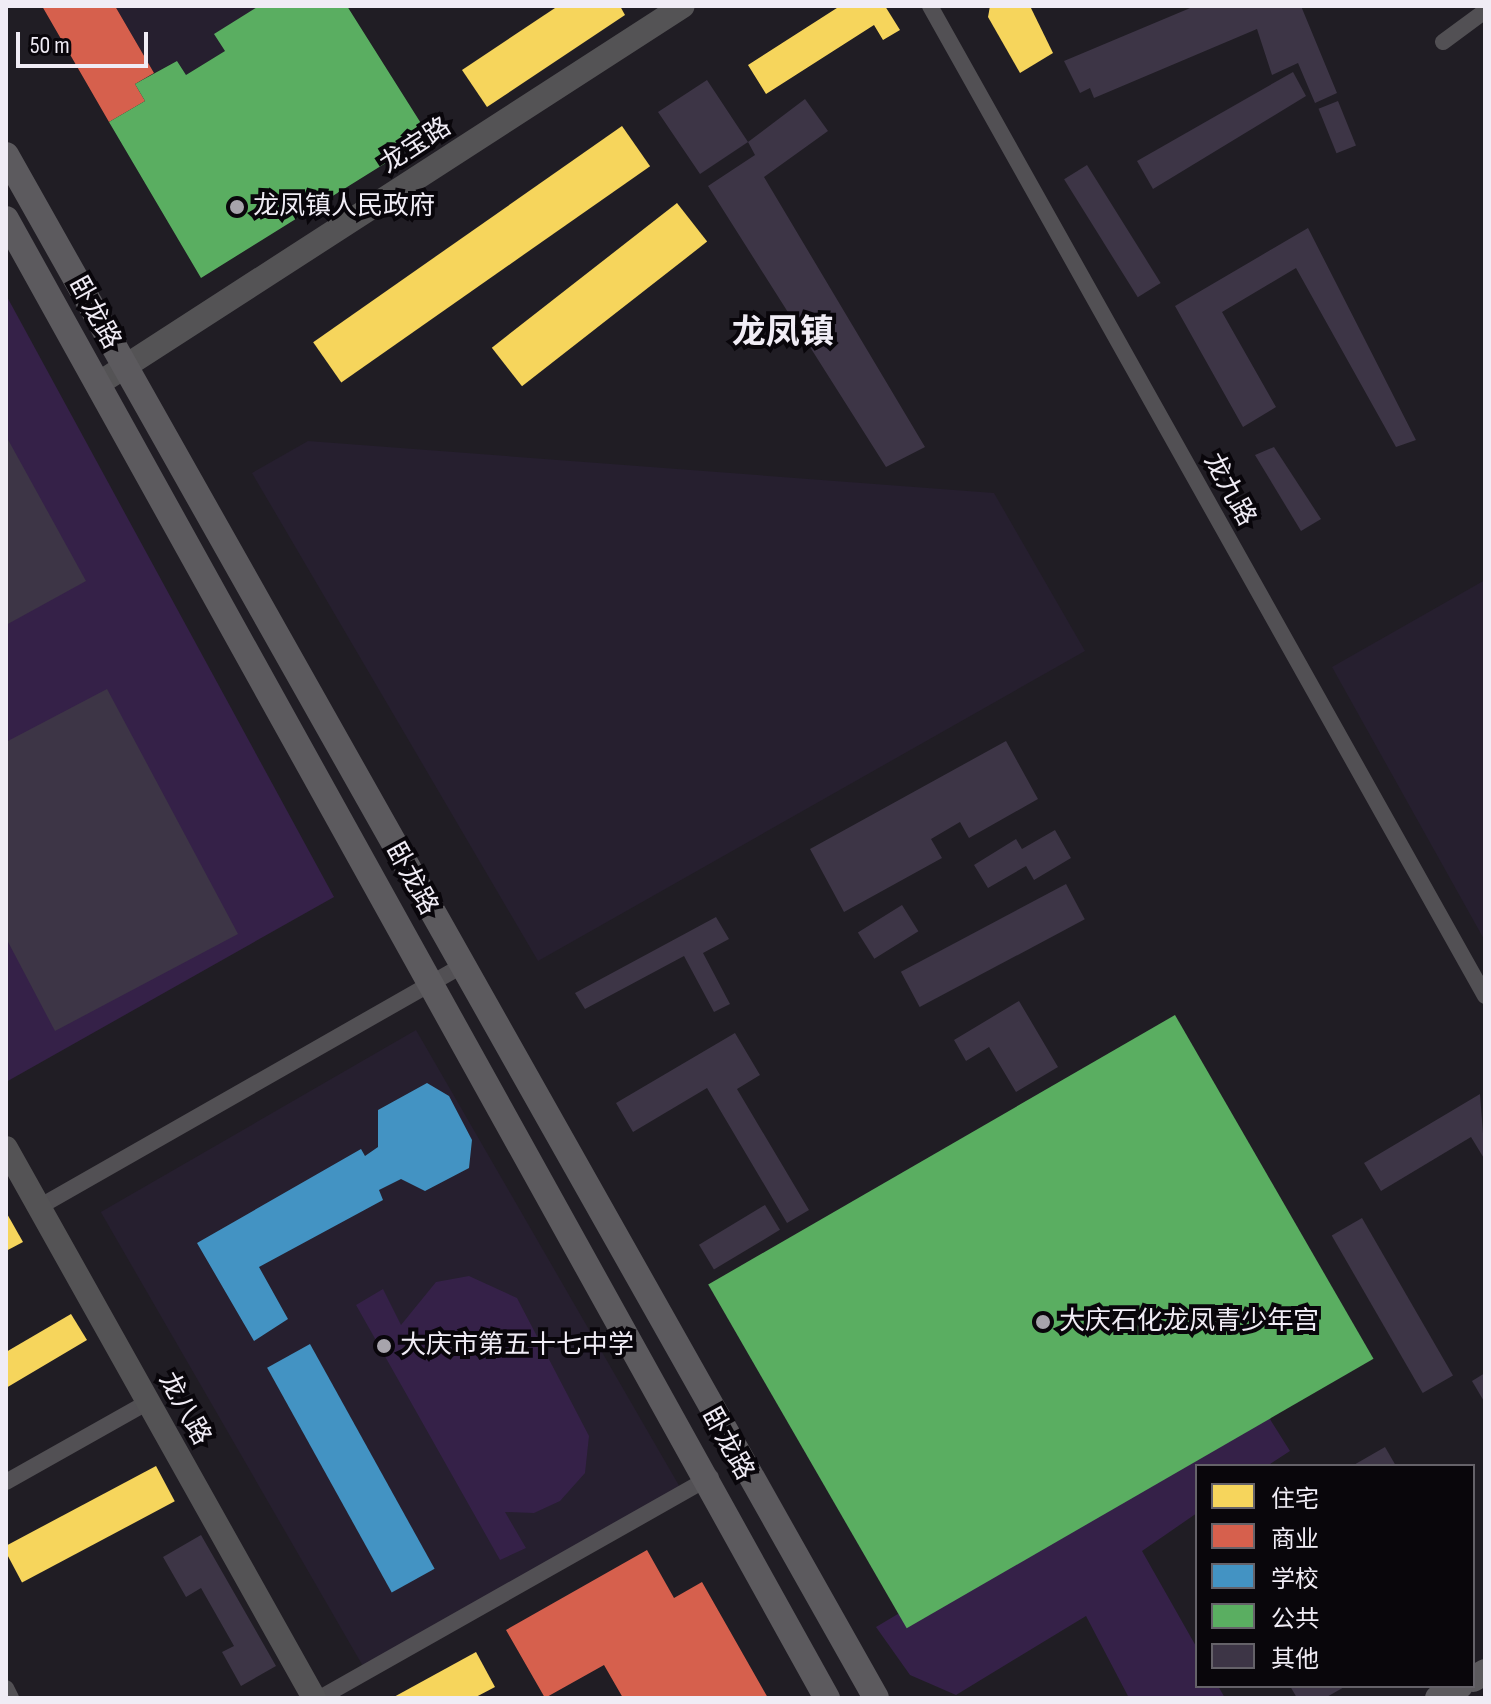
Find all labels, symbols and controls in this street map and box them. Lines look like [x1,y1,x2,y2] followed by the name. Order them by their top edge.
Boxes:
[20,16,152,66] scale bar
[30,31,70,60] text: 50 m
[375,112,457,180] street label: 龙宝路
[253,191,435,223] place label: 龙凤镇人民政府
[228,198,246,216] marker: 龙凤镇人民政府
[61,271,127,355] street label: 卧龙路
[732,313,834,353] district label: 龙凤镇
[1196,448,1262,532] street label: 龙九路
[378,837,444,921] street label: 卧龙路
[1059,1306,1319,1338] place label: 大庆石化龙凤青少年宫
[1034,1313,1052,1331] marker: 大庆石化龙凤青少年宫
[400,1330,634,1362] place label: 大庆市第五十七中学
[375,1337,393,1355] marker: 大庆市第五十七中学
[151,1367,217,1451] street label: 龙八路
[694,1402,760,1486] street label: 卧龙路
[1195,1464,1475,1688] legend
[1271,1485,1319,1514] text: 住宅
[1271,1525,1319,1554] text: 商业
[1271,1565,1319,1594] text: 学校
[1271,1605,1319,1634] text: 公共
[1271,1645,1319,1674] text: 其他

